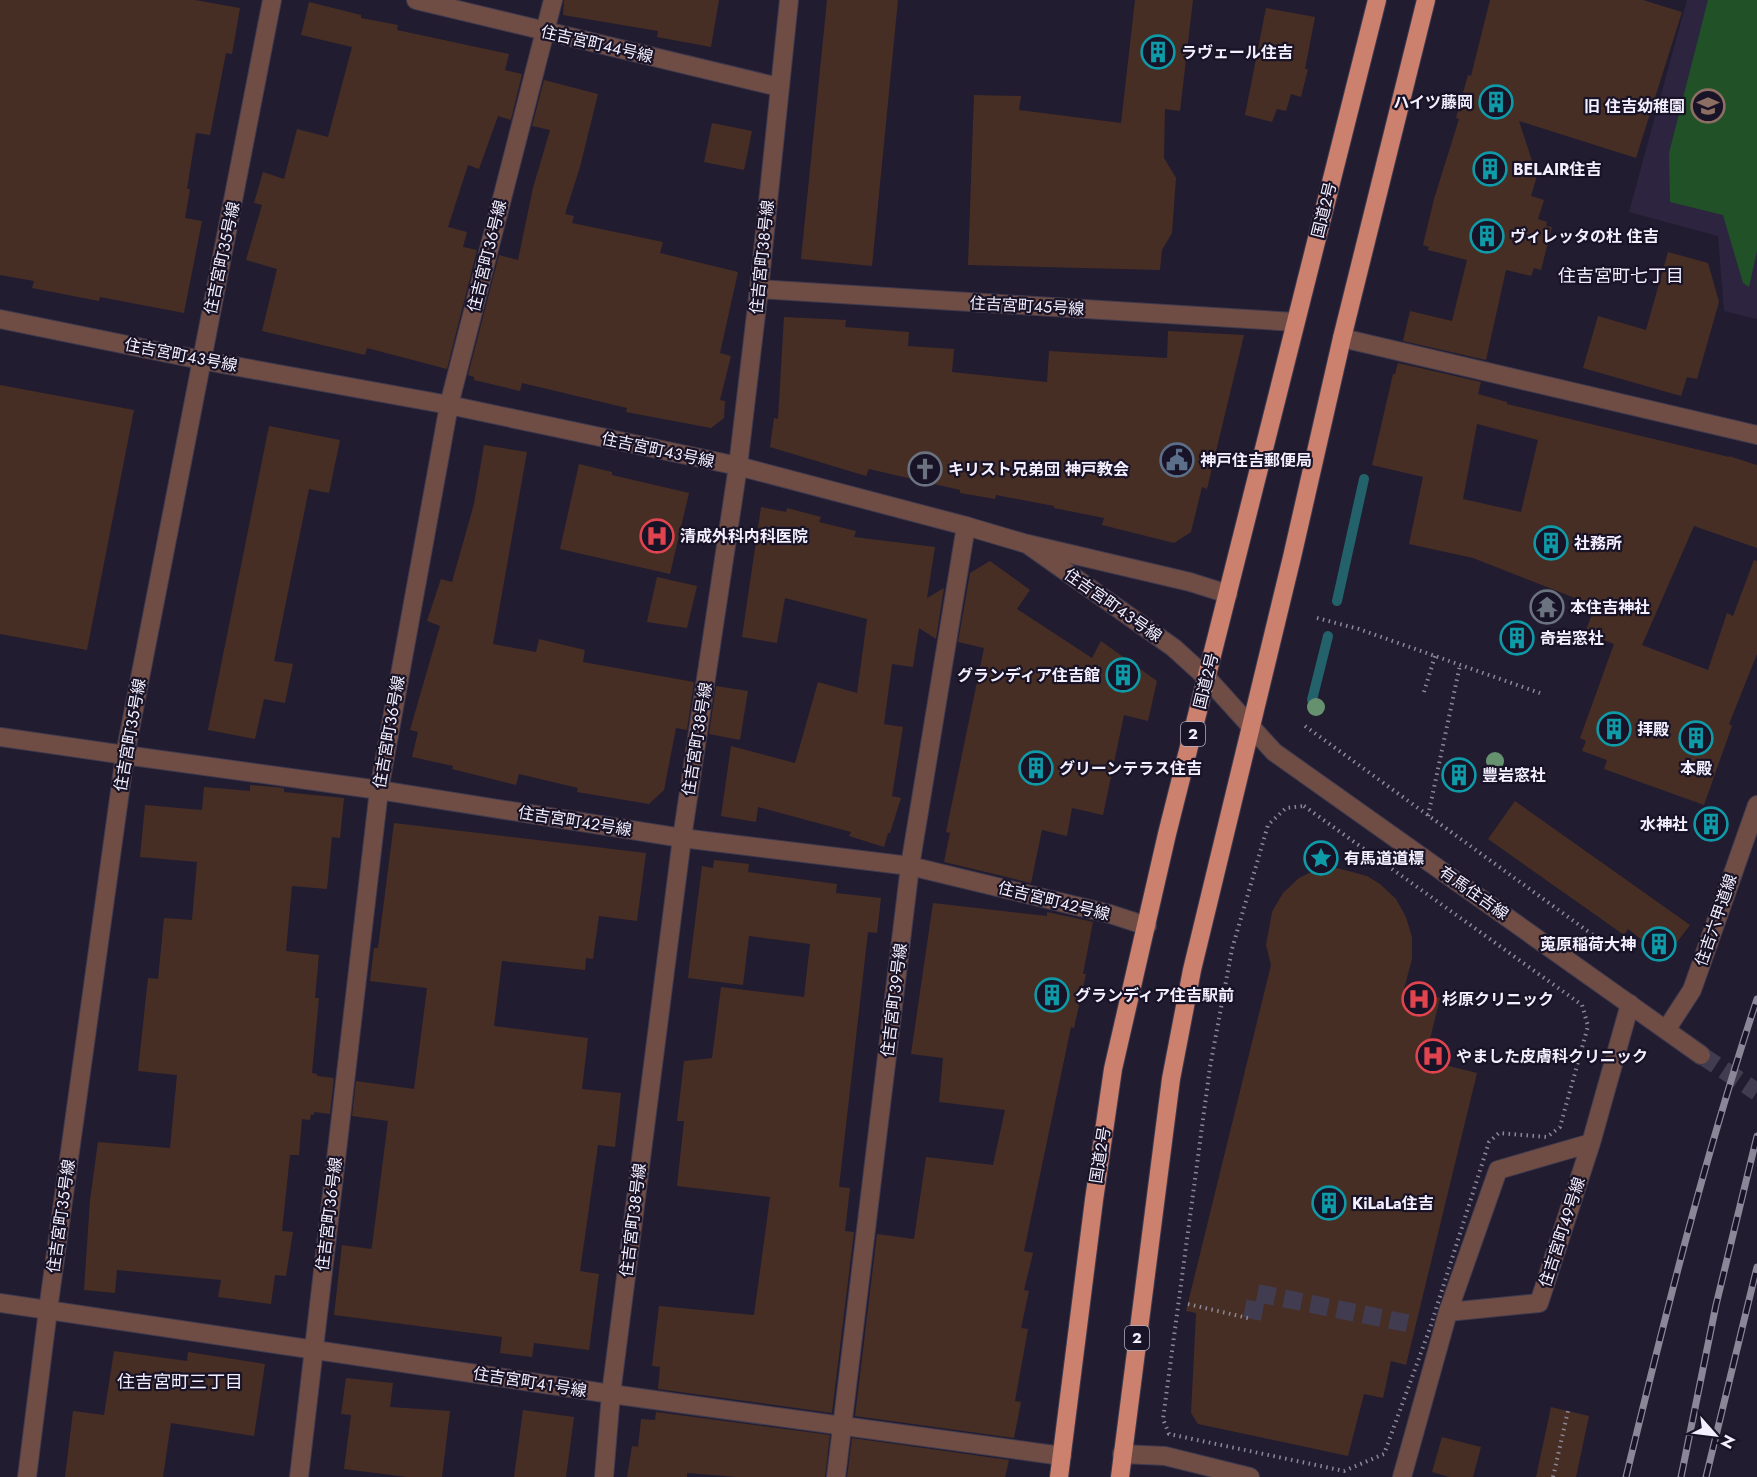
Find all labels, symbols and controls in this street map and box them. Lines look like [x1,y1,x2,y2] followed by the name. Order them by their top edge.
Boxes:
[539,20,655,68] street label: 住吉宮町４４号線
[1140,34,1176,70] building icon: ラヴェール住吉
[1181,41,1293,64] place label: ラヴェール住吉
[1478,84,1514,120] building icon: ハイツ藤岡
[1690,88,1726,124] school or university icon: 旧 住吉幼稚園
[1393,91,1473,114] place label: ハイツ藤岡
[1584,95,1685,118] place label: 旧 住吉幼稚園
[1472,151,1508,187] building icon: BELAIR住吉
[1513,158,1601,181] place label: BELAIR住吉
[1306,180,1342,240] street label: 国道2号
[462,198,512,314] street label: 住吉宮町３６号線
[745,199,779,315] street label: 住吉宮町３８号線
[199,200,245,316] street label: 住吉宮町３５号線
[1469,218,1505,254] building icon: ヴィレッタの杜 住吉
[1510,225,1659,248] place label: ヴィレッタの杜 住吉
[1558,263,1684,289] district label: 住吉宮町七丁目
[969,292,1085,320] street label: 住吉宮町４５号線
[123,333,239,377] street label: 住吉宮町４３号線
[600,427,716,473] street label: 住吉宮町４３号線
[1159,442,1195,478] public building icon: 神戸住吉郵便局
[1200,449,1312,472] place label: 神戸住吉郵便局
[907,451,943,487] church icon: キリスト兄弟団 神戸教会
[948,458,1129,481] place label: キリスト兄弟団 神戸教会
[639,518,675,554] hospital icon: 清成外科内科医院
[680,525,808,548] place label: 清成外科内科医院
[1533,525,1569,561] building icon: 社務所
[1574,532,1622,555] place label: 社務所
[1059,563,1167,647] street label: 住吉宮町４３号線
[1529,589,1565,625] temple icon: 本住吉神社
[1570,596,1650,619] place label: 本住吉神社
[1499,620,1535,656] building icon: 奇岩窓社
[1540,627,1604,650] place label: 奇岩窓社
[1188,651,1224,711] street label: 国道2号
[1105,657,1141,693] building icon: グランディア住吉館
[957,664,1100,687] place label: グランディア住吉館
[368,674,410,790] street label: 住吉宮町３６号線
[109,677,151,793] street label: 住吉宮町３５号線
[677,681,717,797] street label: 住吉宮町３８号線
[1596,711,1632,747] building icon: 拝殿
[1637,718,1669,741] place label: 拝殿
[1678,720,1714,756] building icon: 本殿
[1181,722,1205,746] road number: 2
[1018,750,1054,786] building icon: グリーンテラス住吉
[1059,757,1202,780] place label: グリーンテラス住吉
[1441,757,1477,793] building icon: 豐岩窓社
[1680,757,1712,780] place label: 本殿
[1482,764,1546,787] place label: 豐岩窓社
[517,801,633,841] street label: 住吉宮町４２号線
[1693,806,1729,842] building icon: 水神社
[1640,813,1688,836] place label: 水神社
[1303,840,1339,876] place icon: 有馬道道標
[1344,847,1424,870] place label: 有馬道道標
[1435,861,1513,925] street label: 有馬住吉線
[1689,871,1743,969] street label: 住吉六甲道線
[996,876,1112,926] street label: 住吉宮町４２号線
[1641,926,1677,962] building icon: 莵原稲荷大神
[1540,933,1636,956] place label: 莵原稲荷大神
[876,942,912,1058] street label: 住吉宮町３９号線
[1034,977,1070,1013] building icon: グランディア住吉駅前
[1401,981,1437,1017] hospital icon: 杉原クリニック
[1075,984,1234,1007] place label: グランディア住吉駅前
[1442,988,1554,1011] place label: 杉原クリニック
[1415,1038,1451,1074] hospital icon: やました皮膚科クリニック
[1456,1045,1648,1068] place label: やました皮膚科クリニック
[1084,1125,1116,1185] street label: 国道2号
[311,1156,347,1272] street label: 住吉宮町３６号線
[42,1158,80,1274] street label: 住吉宮町３５号線
[615,1162,651,1278] street label: 住吉宮町３８号線
[1533,1174,1591,1290] street label: 住吉宮町４９号線
[1311,1185,1347,1221] building icon: KiLaLa住吉
[1352,1192,1434,1215] place label: KiLaLa住吉
[1125,1326,1149,1350] road number: 2
[472,1362,588,1402] street label: 住吉宮町４１号線
[117,1369,243,1395] district label: 住吉宮町三丁目
[1685,1405,1745,1465] north arrow
[1715,1431,1741,1453] text: N

